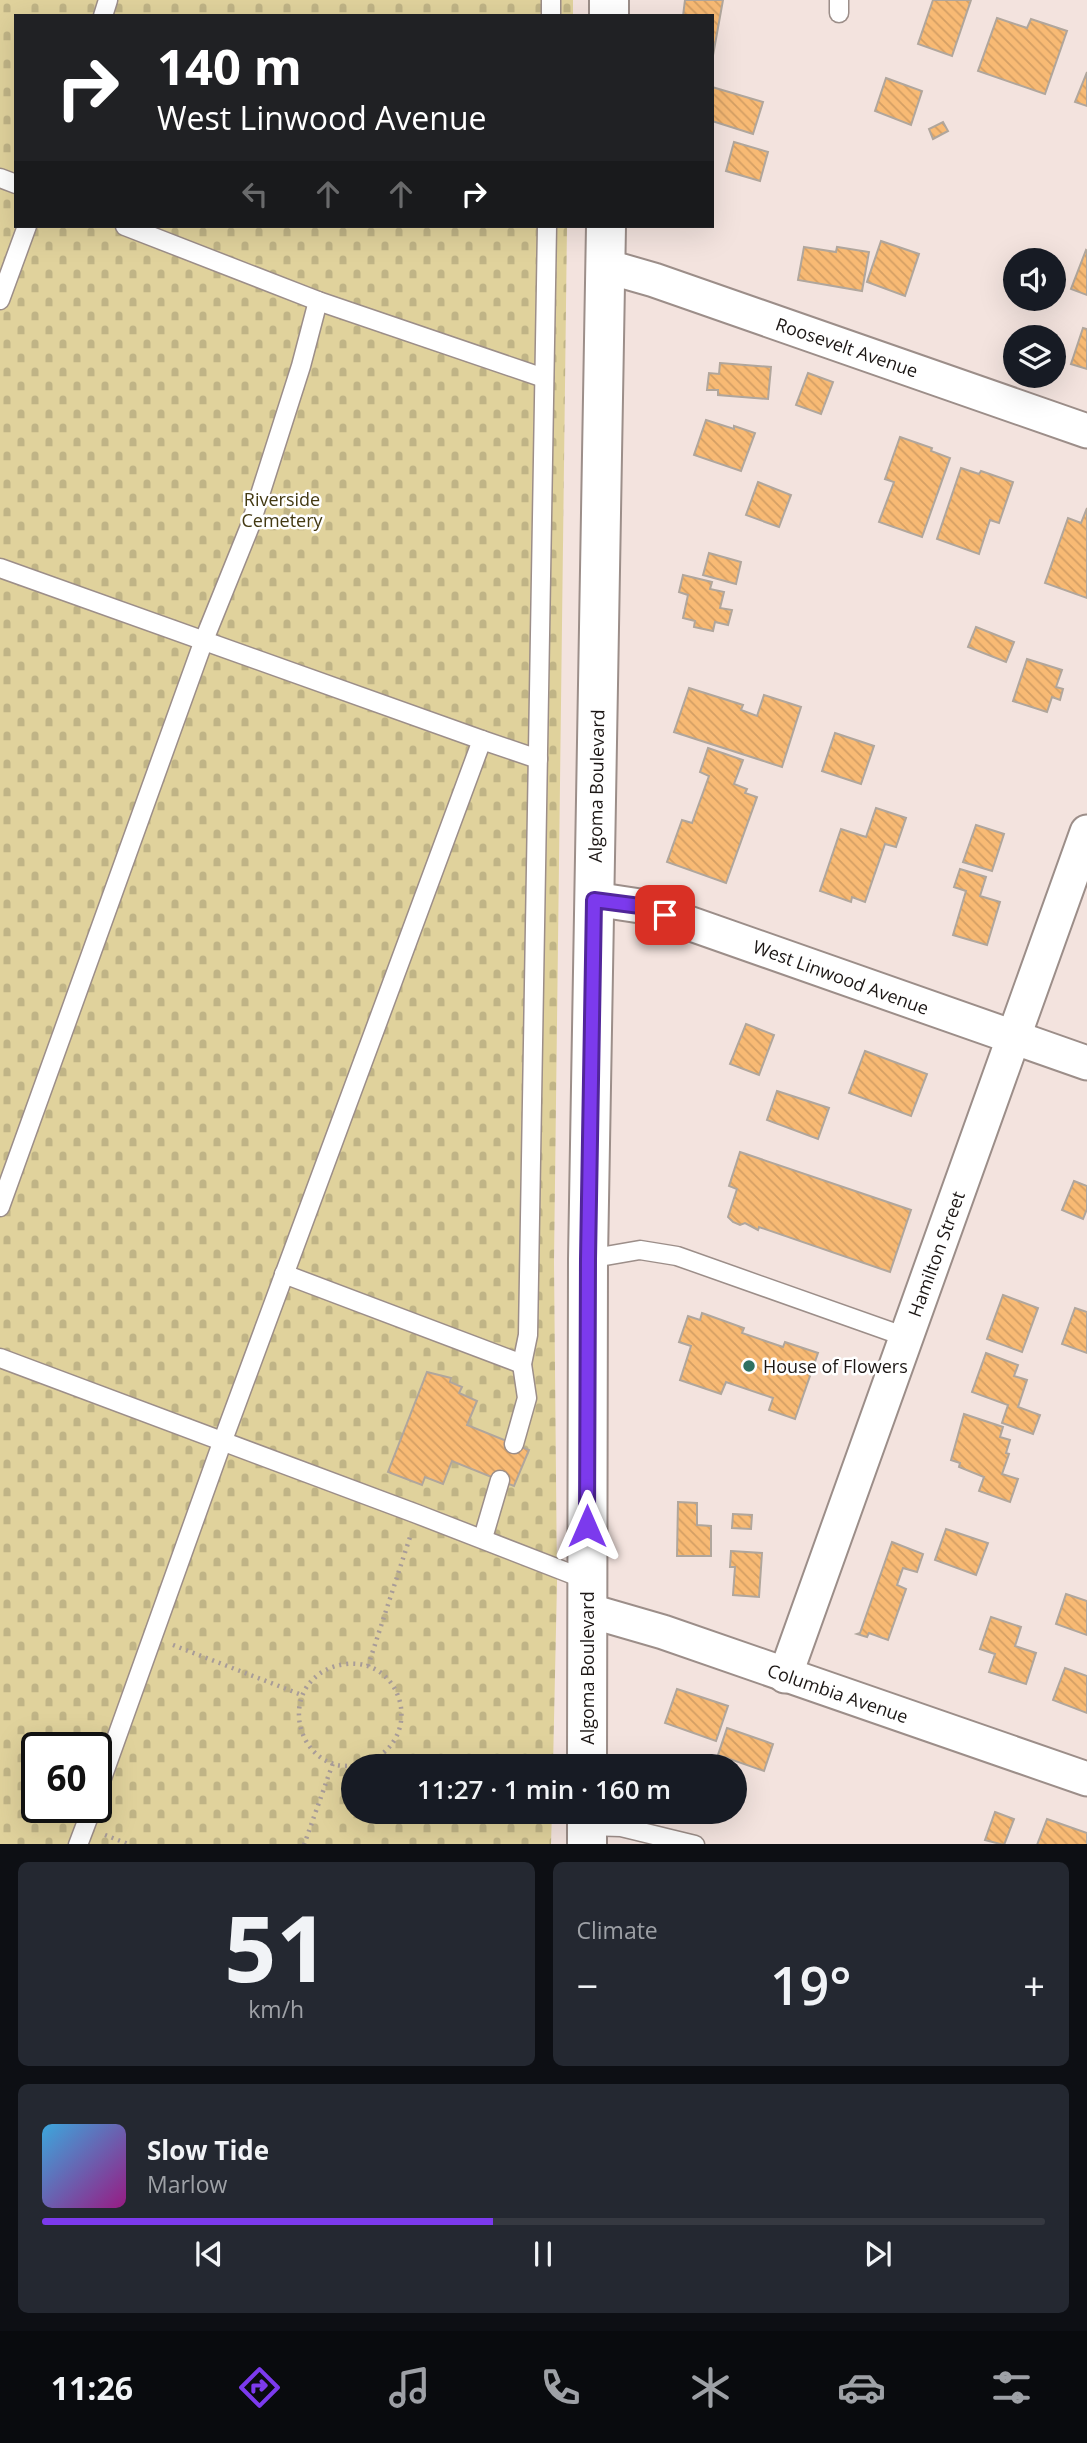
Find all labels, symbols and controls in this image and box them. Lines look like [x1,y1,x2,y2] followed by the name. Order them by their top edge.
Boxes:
[157,33,302,99] text: 140 m
[42,42,133,133] icon: right
[157,96,486,139] text: West Linwood Avenue
[236,175,274,213] icon: left
[309,175,347,213] icon: ahead
[382,175,420,213] icon: ahead
[455,175,493,213] icon: right
[1003,248,1066,388] map controls
[1003,248,1066,311] button: sound
[773,311,921,383] street label: Roosevelt Avenue
[1003,325,1066,388] button: layers
[241,487,324,532] park label: Riverside Cemetery
[583,709,609,863] street label: Algoma Boulevard
[635,885,695,945] pin
[646,896,684,934] icon: arrive
[750,934,932,1020] street label: West Linwood Avenue
[902,1188,970,1320] street label: Hamilton Street
[763,1354,908,1378] place label: House of Flowers
[741,1358,757,1374] marker: House of Flowers
[550,1489,624,1563] position arrow
[575,1591,599,1745] street label: Algoma Boulevard
[764,1658,912,1728] street label: Columbia Avenue
[21,1732,112,1823] speed limit sign: 60
[417,1771,671,1807] text: 11:27 · 1 min · 160 m
[224,1885,328,2009] text: 51
[577,1914,658,1946] text: Climate
[770,1949,852,2020] text: 19°
[577,1959,598,2011] text: −
[1023,1959,1045,2011] text: +
[248,1993,304,2025] text: km/h
[147,2132,269,2168] text: Slow Tide
[147,2168,227,2200] text: Marlow
[190,2235,228,2273] icon: previous
[524,2235,562,2273] icon: pause
[859,2235,897,2273] icon: next
[235,2363,284,2412] icon: directions
[385,2363,434,2412] icon: music
[536,2363,585,2412] icon: phone
[686,2363,735,2412] icon: climate
[837,2363,886,2412] icon: car
[987,2363,1036,2412] icon: filters
[51,2366,133,2409] text: 11:26

